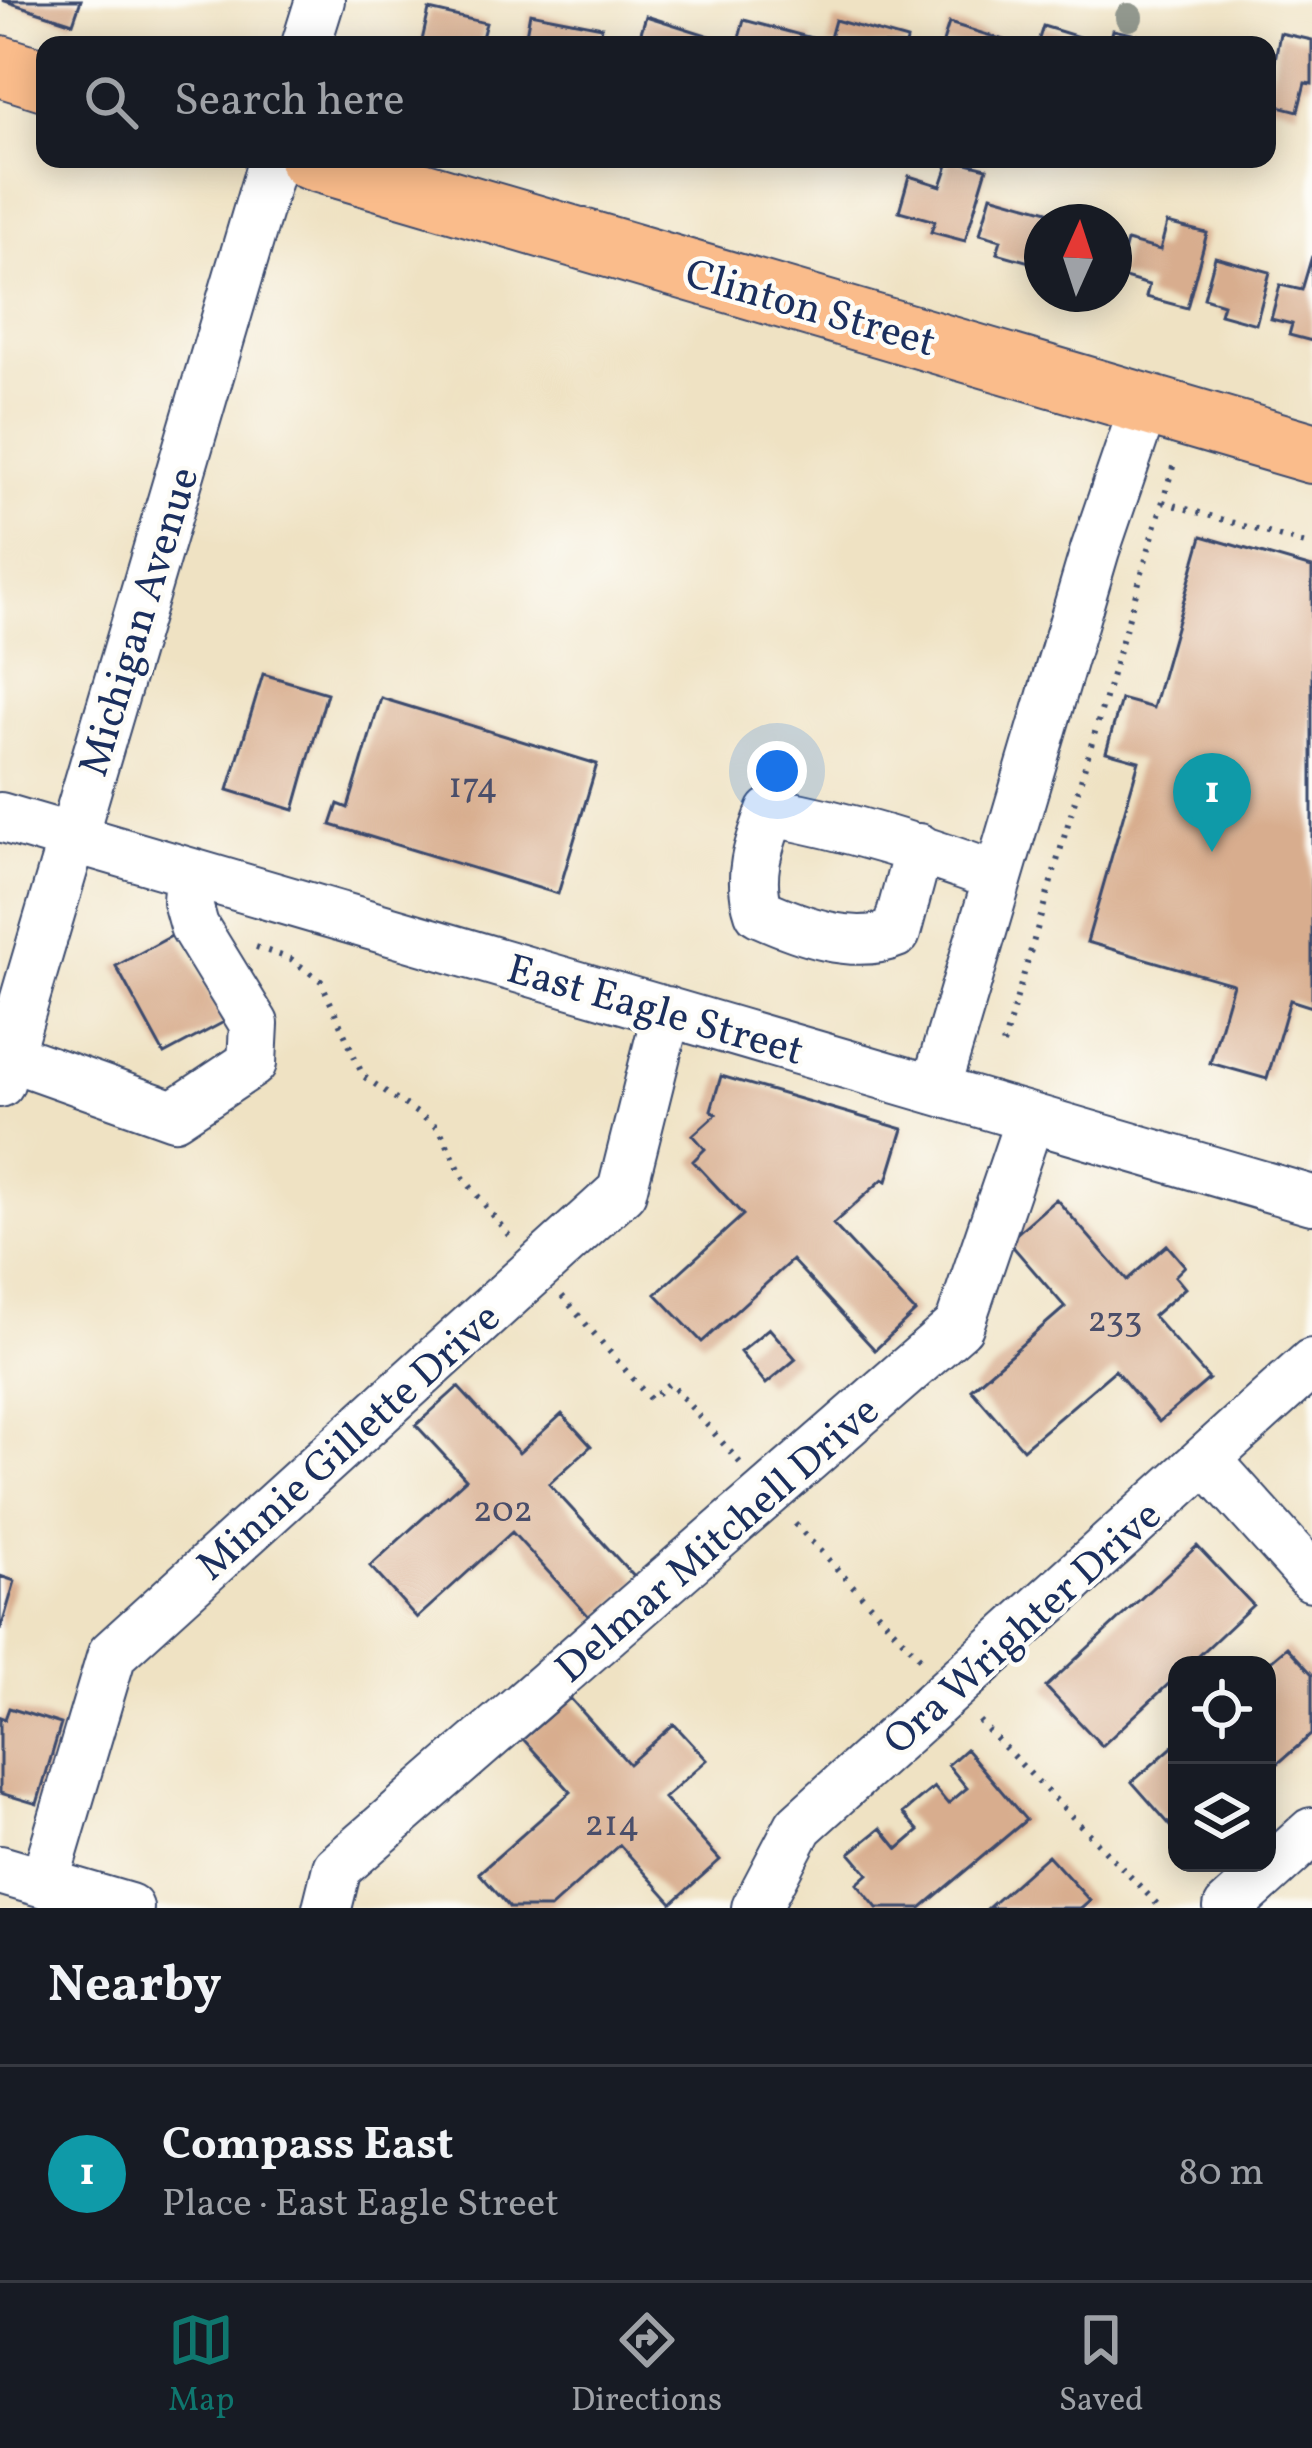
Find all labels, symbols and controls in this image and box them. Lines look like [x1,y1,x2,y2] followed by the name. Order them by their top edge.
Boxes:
[36,36,1276,168] search box
[78,69,144,135] icon: search
[174,71,405,134] text: Search here
[1024,204,1132,312] north arrow
[678,246,942,374] street label: Clinton Street
[66,460,216,784] street label: Michigan Avenue
[747,741,807,801] your location
[1173,753,1251,852] pin: 1
[448,763,498,813] house number: 174
[500,942,810,1083] street label: East Eagle Street
[185,1291,515,1596] street label: Minnie Gillette Drive
[1088,1297,1142,1347] house number: 233
[544,1384,894,1699] street label: Delmar Mitchell Drive
[473,1487,533,1537] house number: 202
[872,1488,1176,1770] street label: Ora Wrighter Drive
[1168,1656,1276,1872] map controls
[1168,1656,1276,1764] button: locate
[1168,1764,1276,1872] button: layers
[585,1801,639,1851] house number: 214
[48,1951,222,2022] text: Nearby
[162,2115,453,2178] text: Compass East
[79,2147,95,2201] text: 1
[1178,2147,1264,2201] text: 80 m
[162,2178,559,2232] text: Place · East Eagle Street
[168,2307,234,2425] tab: Map
[571,2307,722,2425] tab: Directions
[1059,2307,1144,2425] tab: Saved

